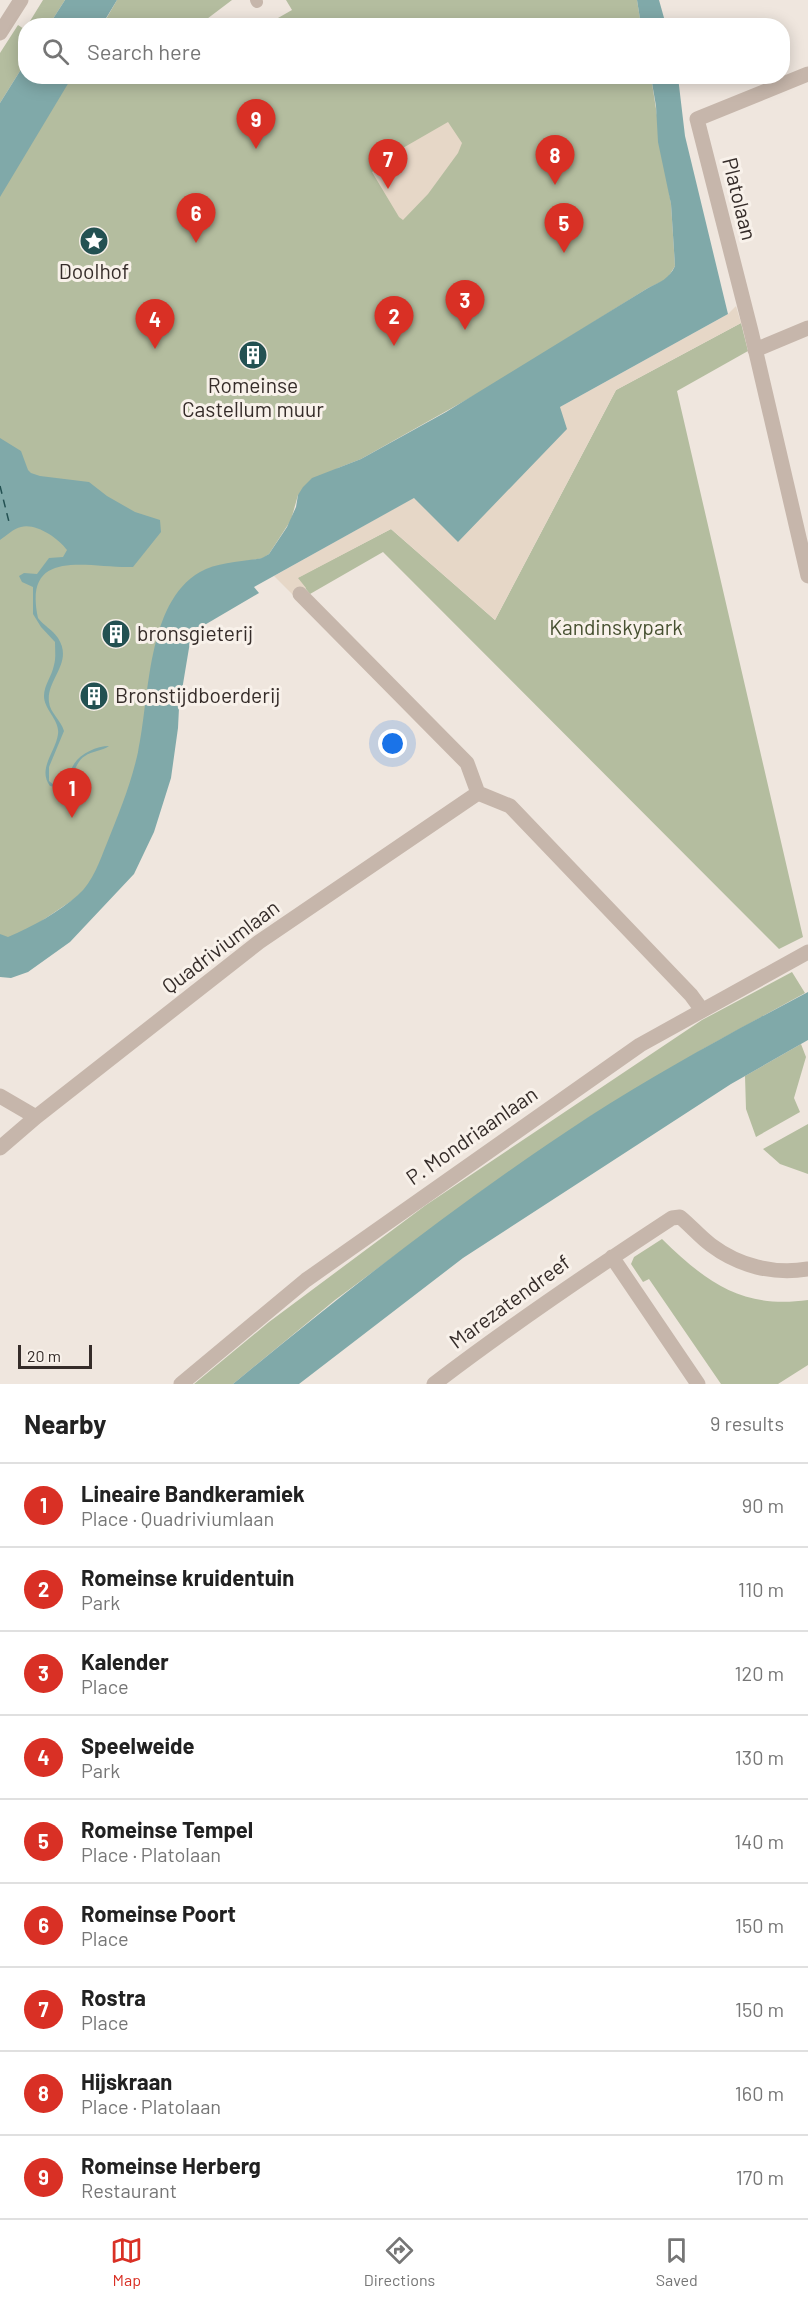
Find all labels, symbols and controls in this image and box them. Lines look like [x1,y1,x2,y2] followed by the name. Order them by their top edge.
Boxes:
[18,18,790,84] search box
[39,35,72,68] icon: search
[87,38,201,64] text: Search here
[236,100,276,149] pin: 9
[536,136,574,185] pin: 8
[368,140,408,189] pin: 7
[718,155,763,243] street label: Platolaan
[176,194,216,243] pin: 6
[544,204,584,253] pin: 5
[78,225,110,257] place icon: Doolhof
[59,258,129,283] place label: Doolhof
[446,280,484,330] pin: 3
[374,296,414,346] pin: 2
[136,300,174,349] pin: 4
[237,339,269,371] building icon: Romeinse Castellum muur
[182,372,324,421] place label: Romeinse Castellum muur
[549,614,683,639] park label: Kandinskypark
[100,618,132,650] building icon: bronsgieterij
[137,620,253,645] place label: bronsgieterij
[78,680,110,712] building icon: Bronstijdboerderij
[115,682,280,707] place label: Bronstijdboerderij
[378,729,407,758] your location
[52,768,92,818] pin: 1
[157,894,284,998] street label: Quadriviumlaan
[401,1080,541,1189] street label: P. Mondriaanlaan
[444,1249,574,1353] street label: Marezatendreef
[18,1342,92,1370] scale bar
[27,1346,61,1365] text: 20 m
[24,1408,106,1439] text: Nearby
[710,1411,784,1435] text: 9 results
[81,1480,305,1506] text: Lineaire Bandkeramiek
[40,1493,47,1517] text: 1
[742,1493,784,1517] text: 90 m
[81,1506,274,1530] text: Place · Quadriviumlaan
[81,1564,294,1590] text: Romeinse kruidentuin
[38,1577,49,1601] text: 2
[738,1577,784,1601] text: 110 m
[81,1590,120,1614] text: Park
[81,1648,169,1674] text: Kalender
[38,1661,49,1685] text: 3
[734,1661,784,1685] text: 120 m
[81,1674,129,1698] text: Place
[81,1732,195,1758] text: Speelweide
[37,1745,50,1769] text: 4
[735,1745,784,1769] text: 130 m
[81,1758,120,1782] text: Park
[81,1816,253,1842] text: Romeinse Tempel
[38,1829,49,1853] text: 5
[734,1829,784,1853] text: 140 m
[81,1842,221,1866] text: Place · Platolaan
[81,1900,236,1926] text: Romeinse Poort
[38,1913,49,1937] text: 6
[735,1913,784,1937] text: 150 m
[81,1926,129,1950] text: Place
[81,1984,146,2010] text: Rostra
[39,1997,48,2021] text: 7
[735,1997,784,2021] text: 150 m
[81,2010,129,2034] text: Place
[81,2068,172,2094] text: Hijskraan
[38,2081,49,2105] text: 8
[735,2081,784,2105] text: 160 m
[81,2094,221,2118] text: Place · Platolaan
[81,2152,261,2178] text: Romeinse Herberg
[38,2165,49,2189] text: 9
[736,2165,784,2189] text: 170 m
[81,2178,177,2202] text: Restaurant
[110,2234,143,2289] tab: Map
[364,2234,435,2289] tab: Directions
[656,2234,698,2289] tab: Saved

